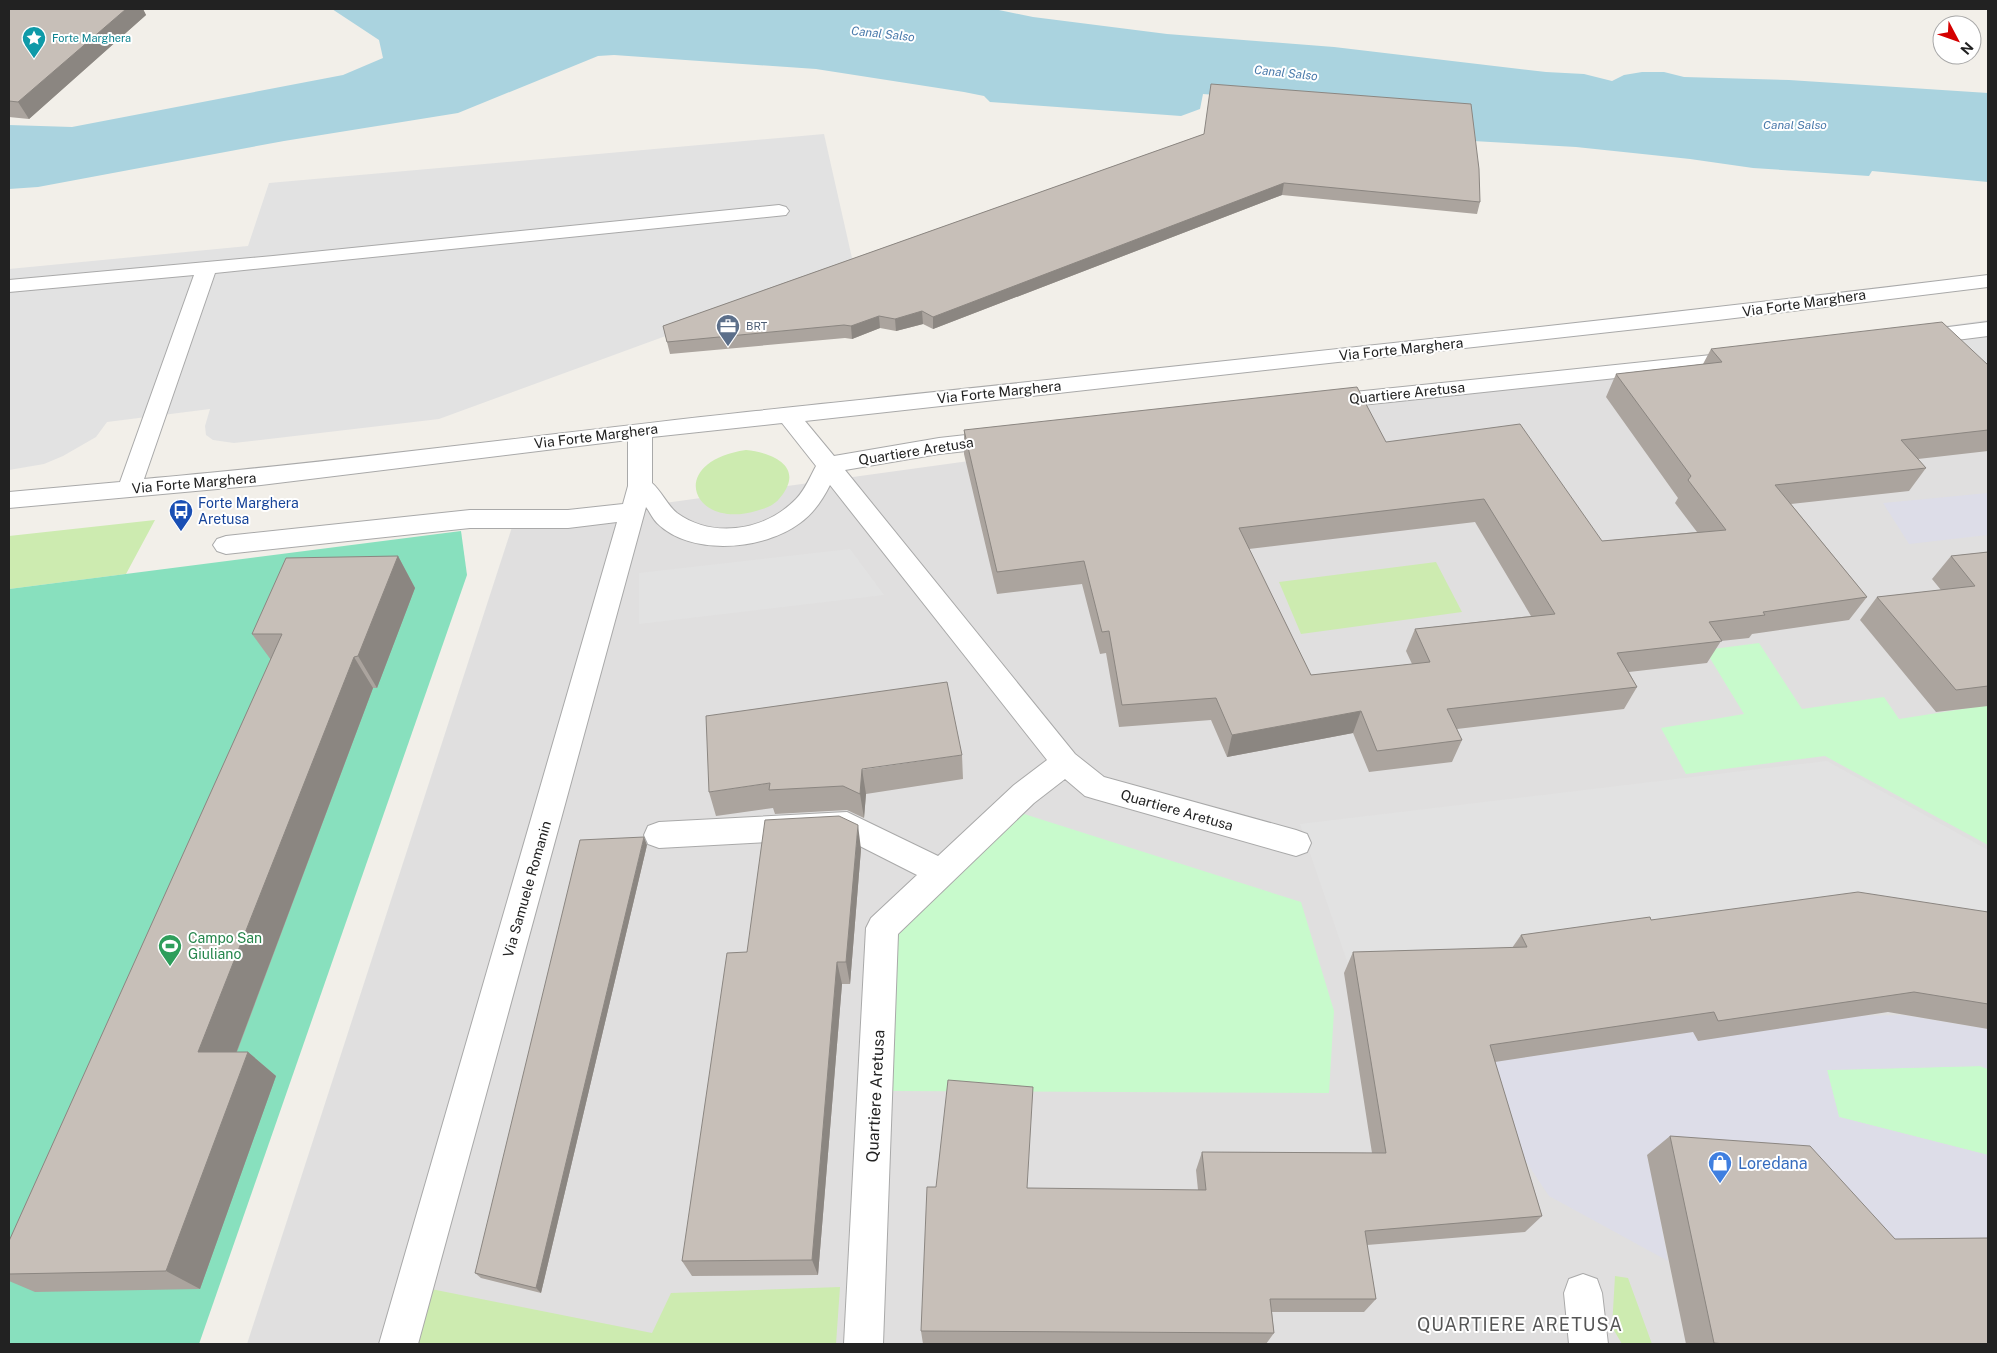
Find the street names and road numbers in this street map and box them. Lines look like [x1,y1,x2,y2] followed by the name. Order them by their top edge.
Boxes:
[1741,286,1867,320] street label: Via Forte Marghera
[1338,335,1464,363] street label: Via Forte Marghera
[936,378,1062,406] street label: Via Forte Marghera
[1348,379,1466,407] street label: Quartiere Aretusa
[533,420,659,452] street label: Via Forte Marghera
[857,434,975,468] street label: Quartiere Aretusa
[131,470,257,496] street label: Via Forte Marghera
[1119,786,1235,834] street label: Quartiere Aretusa
[500,819,554,959] street label: Via Samuele Romanin
[863,1029,888,1163] street label: Quartiere Aretusa

